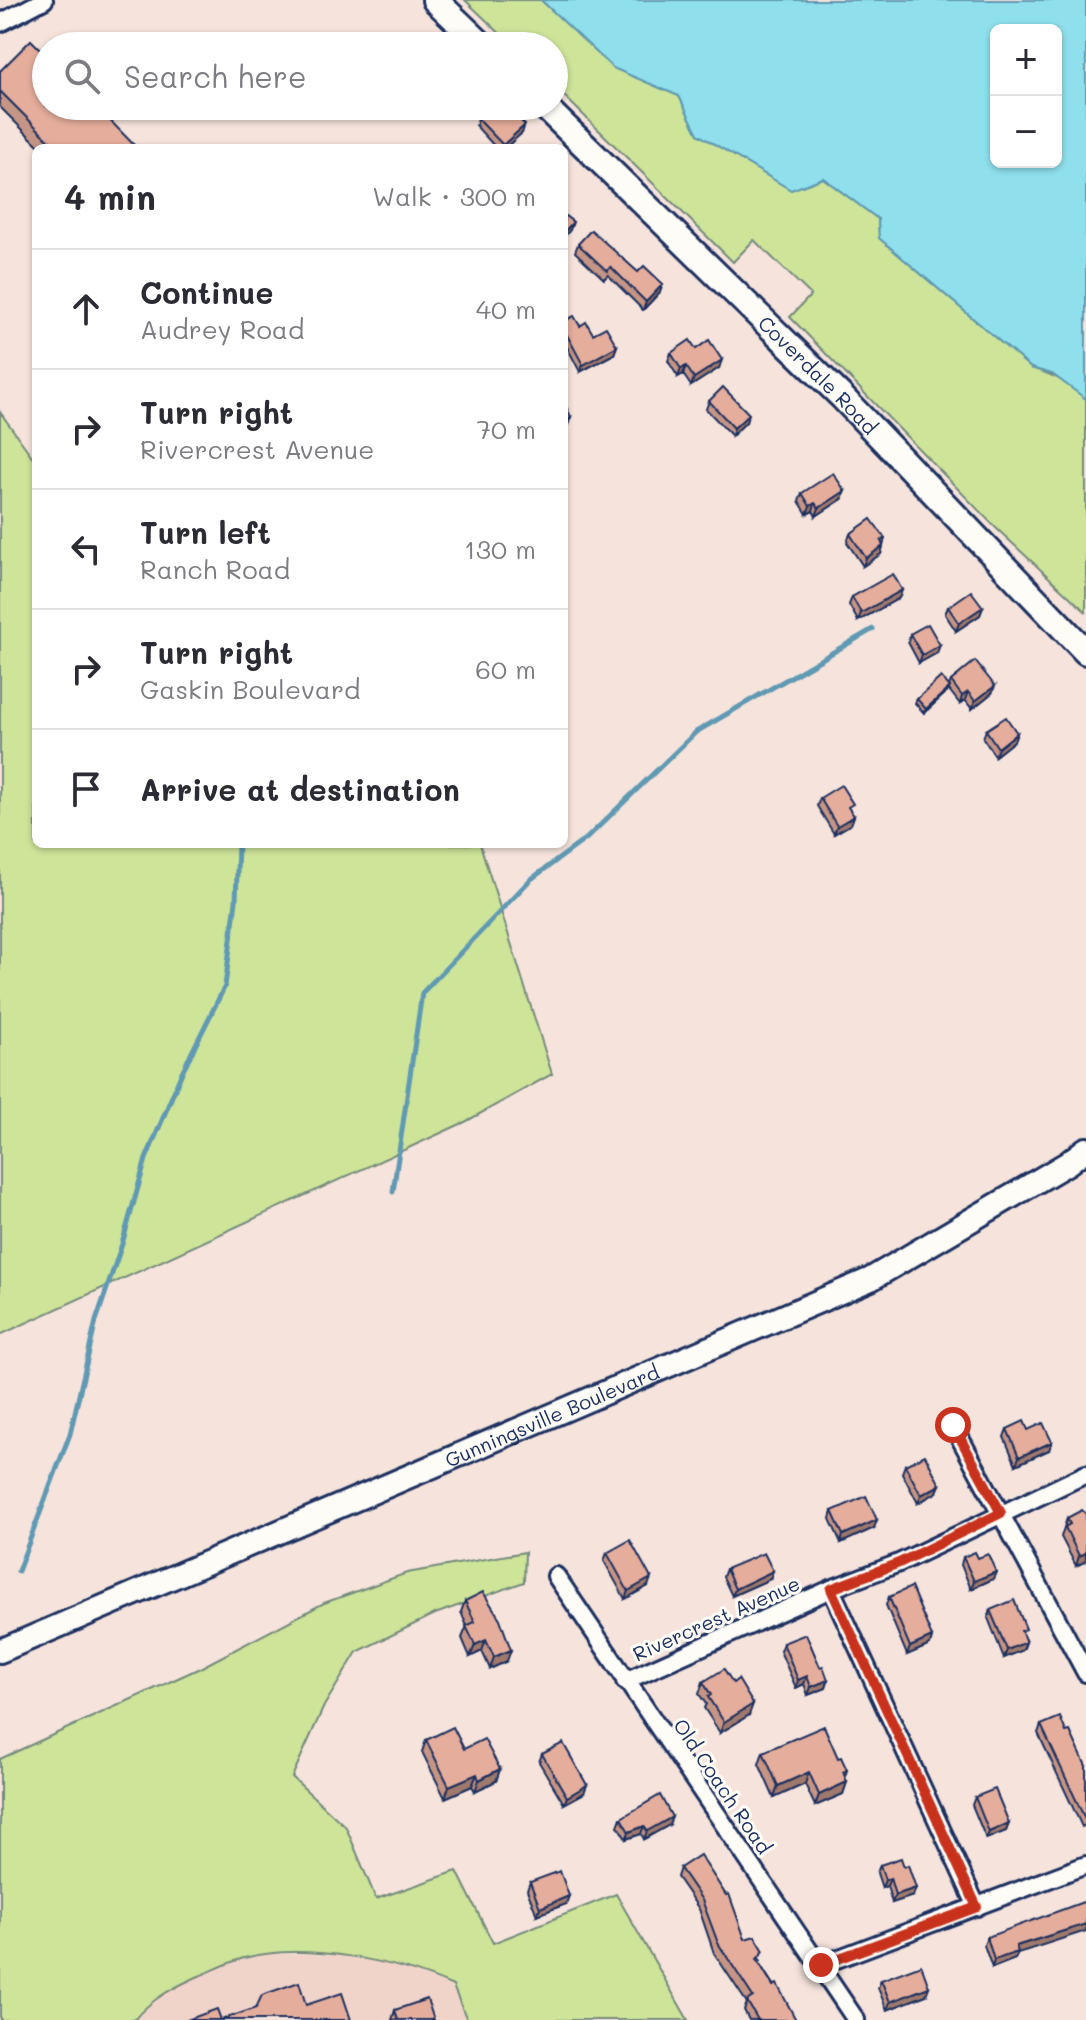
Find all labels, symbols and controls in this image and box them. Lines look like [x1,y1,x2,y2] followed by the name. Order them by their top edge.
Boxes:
[990,24,1062,168] map controls
[990,24,1062,96] button: +
[32,32,568,120] search box
[60,54,104,98] icon: search
[124,56,307,96] text: Search here
[990,96,1062,168] button: −
[64,174,156,219] text: 4 min
[372,179,536,213] text: Walk · 300 m
[140,272,273,312] text: Continue
[64,287,108,331] icon: ahead
[476,292,536,326] text: 40 m
[753,310,884,440] street label: Coverdale Road
[140,312,305,346] text: Audrey Road
[140,392,293,432] text: Turn right
[64,407,108,451] icon: right
[476,412,536,446] text: 70 m
[140,432,374,466] text: Rivercrest Avenue
[140,512,271,552] text: Turn left
[64,527,108,571] icon: left
[464,532,536,566] text: 130 m
[140,552,290,586] text: Ranch Road
[140,632,293,672] text: Turn right
[64,647,108,691] icon: right
[475,652,536,686] text: 60 m
[140,672,360,706] text: Gaskin Boulevard
[64,767,108,811] icon: arrive
[140,769,460,809] text: Arrive at destination
[441,1358,663,1473] street label: Gunningsville Boulevard
[935,1407,971,1443] route start
[628,1569,804,1667] street label: Rivercrest Avenue
[668,1713,778,1859] street label: Old Coach Road
[803,1947,839,1983] route end

